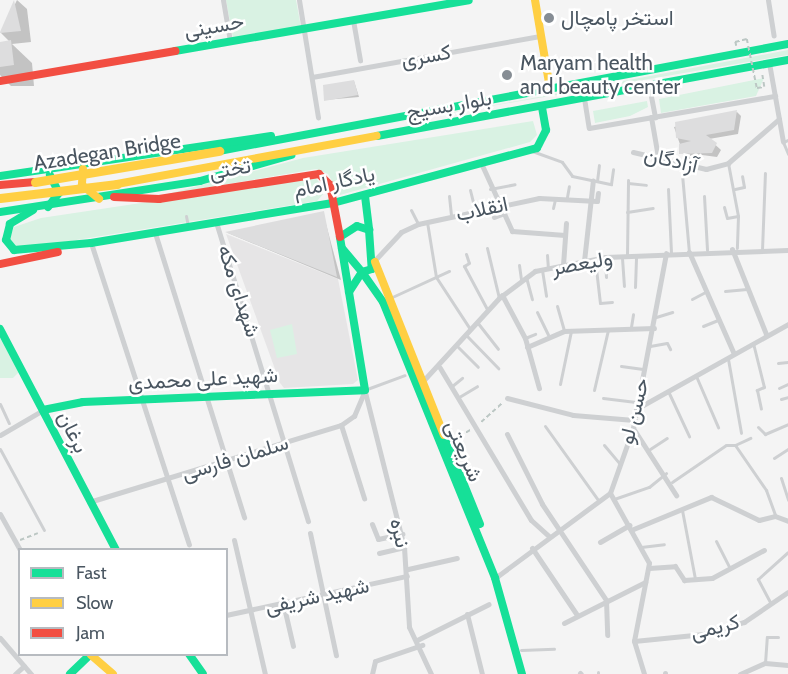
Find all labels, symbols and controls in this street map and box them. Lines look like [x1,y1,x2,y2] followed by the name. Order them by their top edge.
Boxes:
[561,5,674,31] place label: استخر پامچال
[182,8,246,44] street label: حسینی
[542,11,556,25] marker: استخر پامچال
[399,39,453,73] street label: کسری
[520,50,680,100] place label: Maryam health and beauty center
[498,66,516,84] marker: Maryam health and beauty center
[404,85,494,125] street label: بلوار بسیج
[32,128,182,176] street label: Azadegan Bridge
[642,142,700,178] street label: آزادگان
[207,153,253,185] street label: تختی
[291,161,377,203] street label: یادگار امام
[454,191,510,227] street label: انقلاب
[212,242,266,340] street label: شهدای مکه
[550,245,614,281] street label: ولیعصر
[127,362,279,396] street label: شهید علی محمدی
[614,375,654,447] street label: حسن لو
[52,407,94,457] street label: برغان
[440,416,488,486] street label: شریعتی
[178,430,292,486] street label: سلمان فارسی
[384,516,416,550] street label: نبره
[18,548,228,656] legend
[76,562,107,584] text: Fast
[263,573,371,619] street label: شهید شریفی
[76,592,113,614] text: Slow
[688,609,742,645] street label: کریمی
[76,622,105,644] text: Jam

